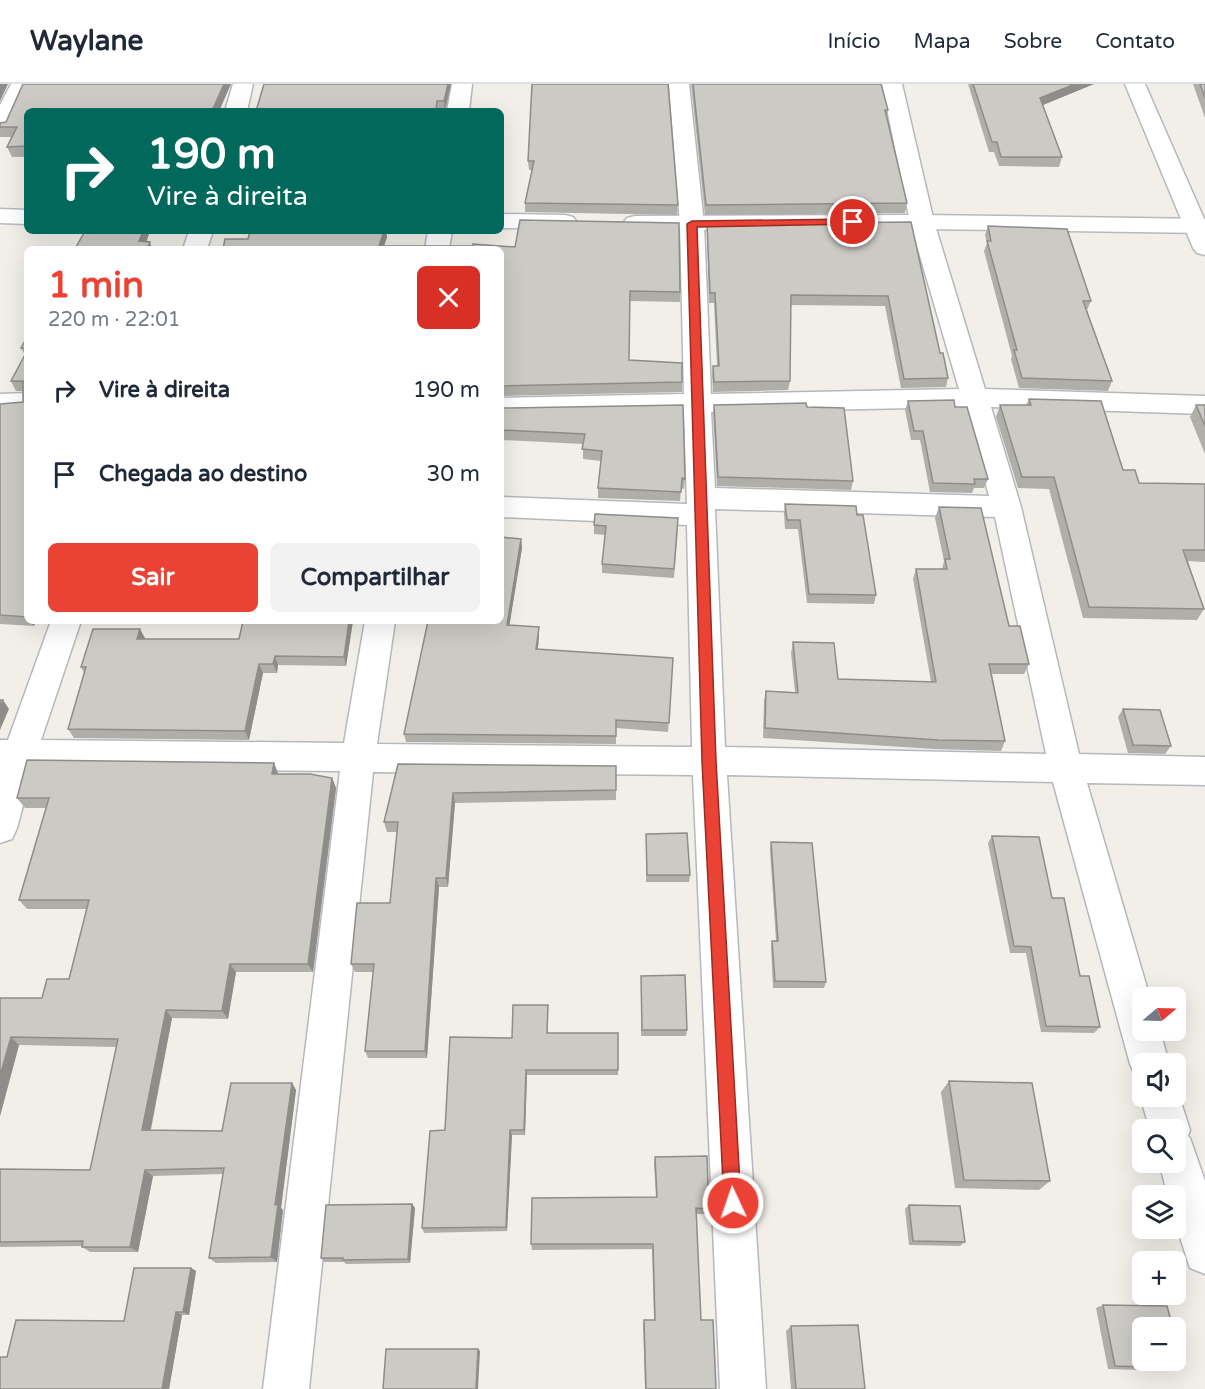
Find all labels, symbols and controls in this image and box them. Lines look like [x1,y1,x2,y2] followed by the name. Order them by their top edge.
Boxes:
[30,24,143,58] text: Waylane
[828,29,880,54] text: Início
[913,29,971,54] text: Mapa
[1004,29,1062,54] text: Sobre
[1095,29,1175,54] text: Contato
[147,129,276,180] text: 190 m
[48,132,126,210] icon: right
[147,180,308,213] text: Vire à direita
[827,196,878,247] pin
[836,205,869,238] icon: arrive
[48,264,144,307] text: 1 min
[417,266,480,329] button: close
[48,308,180,332] text: 220 m · 22:01
[48,374,81,407] icon: right
[99,377,230,403] text: Vire à direita
[413,377,480,403] text: 190 m
[48,458,81,491] icon: arrive
[99,461,307,487] text: Chegada ao destino
[426,461,480,487] text: 30 m
[48,543,258,612] button: Sair
[270,543,480,612] button: Compartilhar
[1132,987,1186,1041] north arrow
[1132,987,1186,1371] map controls
[1132,1053,1186,1107] button: sound
[1132,1119,1186,1173] button: search
[701,1171,765,1235] position arrow
[1132,1185,1186,1239] button: layers
[1132,1251,1186,1305] button: +
[1132,1317,1186,1371] button: −

